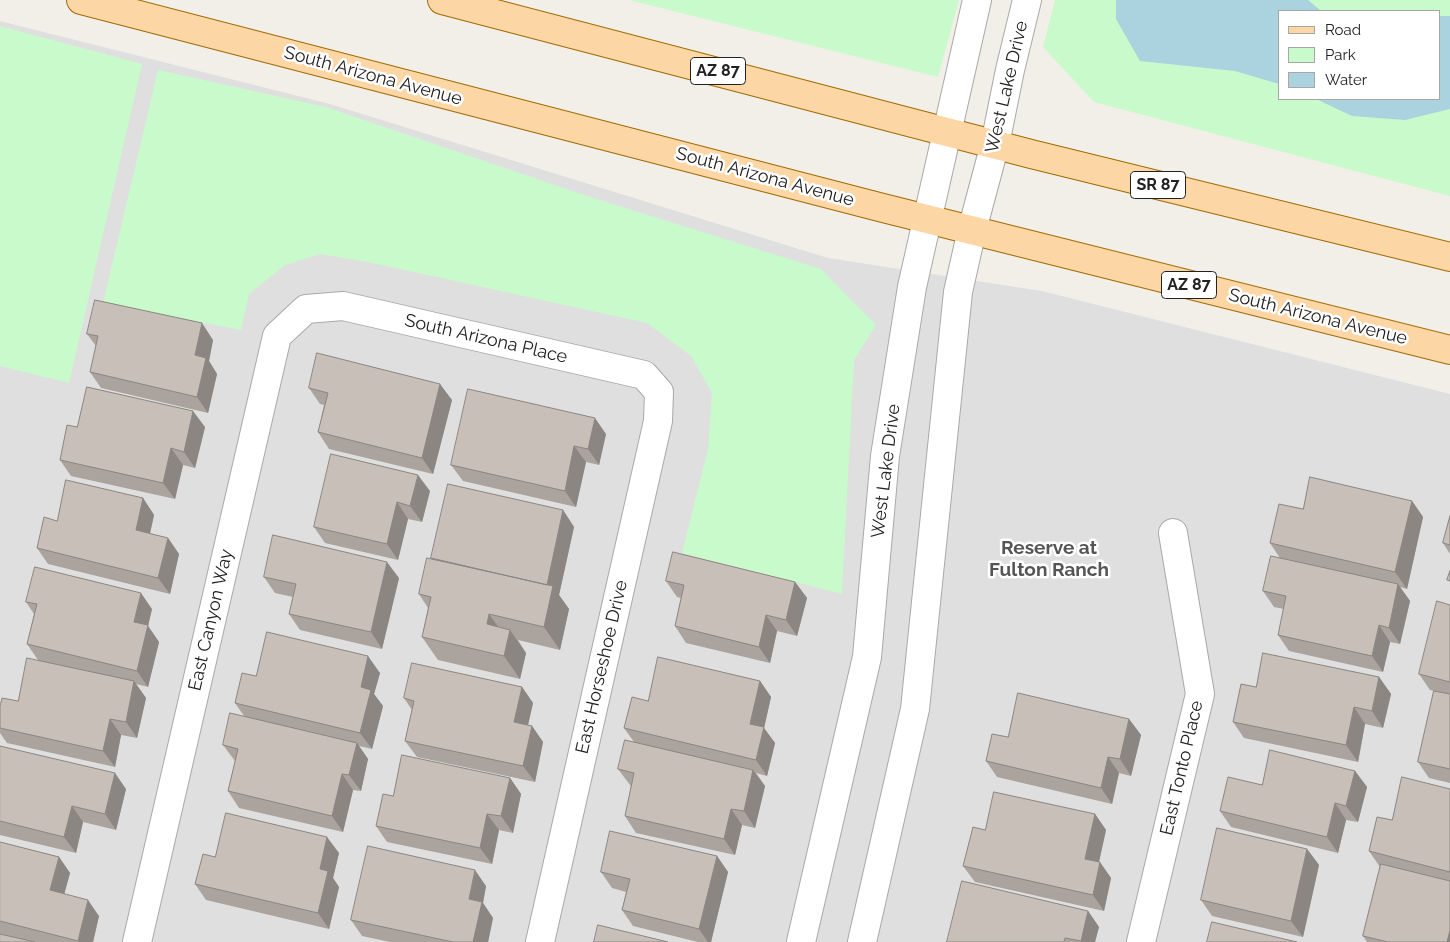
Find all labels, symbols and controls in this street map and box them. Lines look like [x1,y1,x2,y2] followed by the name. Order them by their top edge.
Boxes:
[1278,10,1440,100] legend
[981,19,1033,155] street label: West Lake Drive
[1325,21,1361,39] text: Road
[282,42,464,110] street label: South Arizona Avenue
[1325,46,1356,64] text: Park
[690,58,746,84] road number: AZ 87
[1325,71,1367,89] text: Water
[674,143,856,211] street label: South Arizona Avenue
[1130,172,1186,198] road number: SR 87
[1162,272,1216,298] road number: AZ 87
[1226,284,1410,350] street label: South Arizona Avenue
[403,310,569,368] street label: South Arizona Place
[867,403,905,539] street label: West Lake Drive
[989,537,1109,581] district label: Reserve at Fulton Ranch
[184,547,238,693] street label: East Canyon Way
[572,578,632,756] street label: East Horseshoe Drive
[1156,699,1208,837] street label: East Tonto Place

